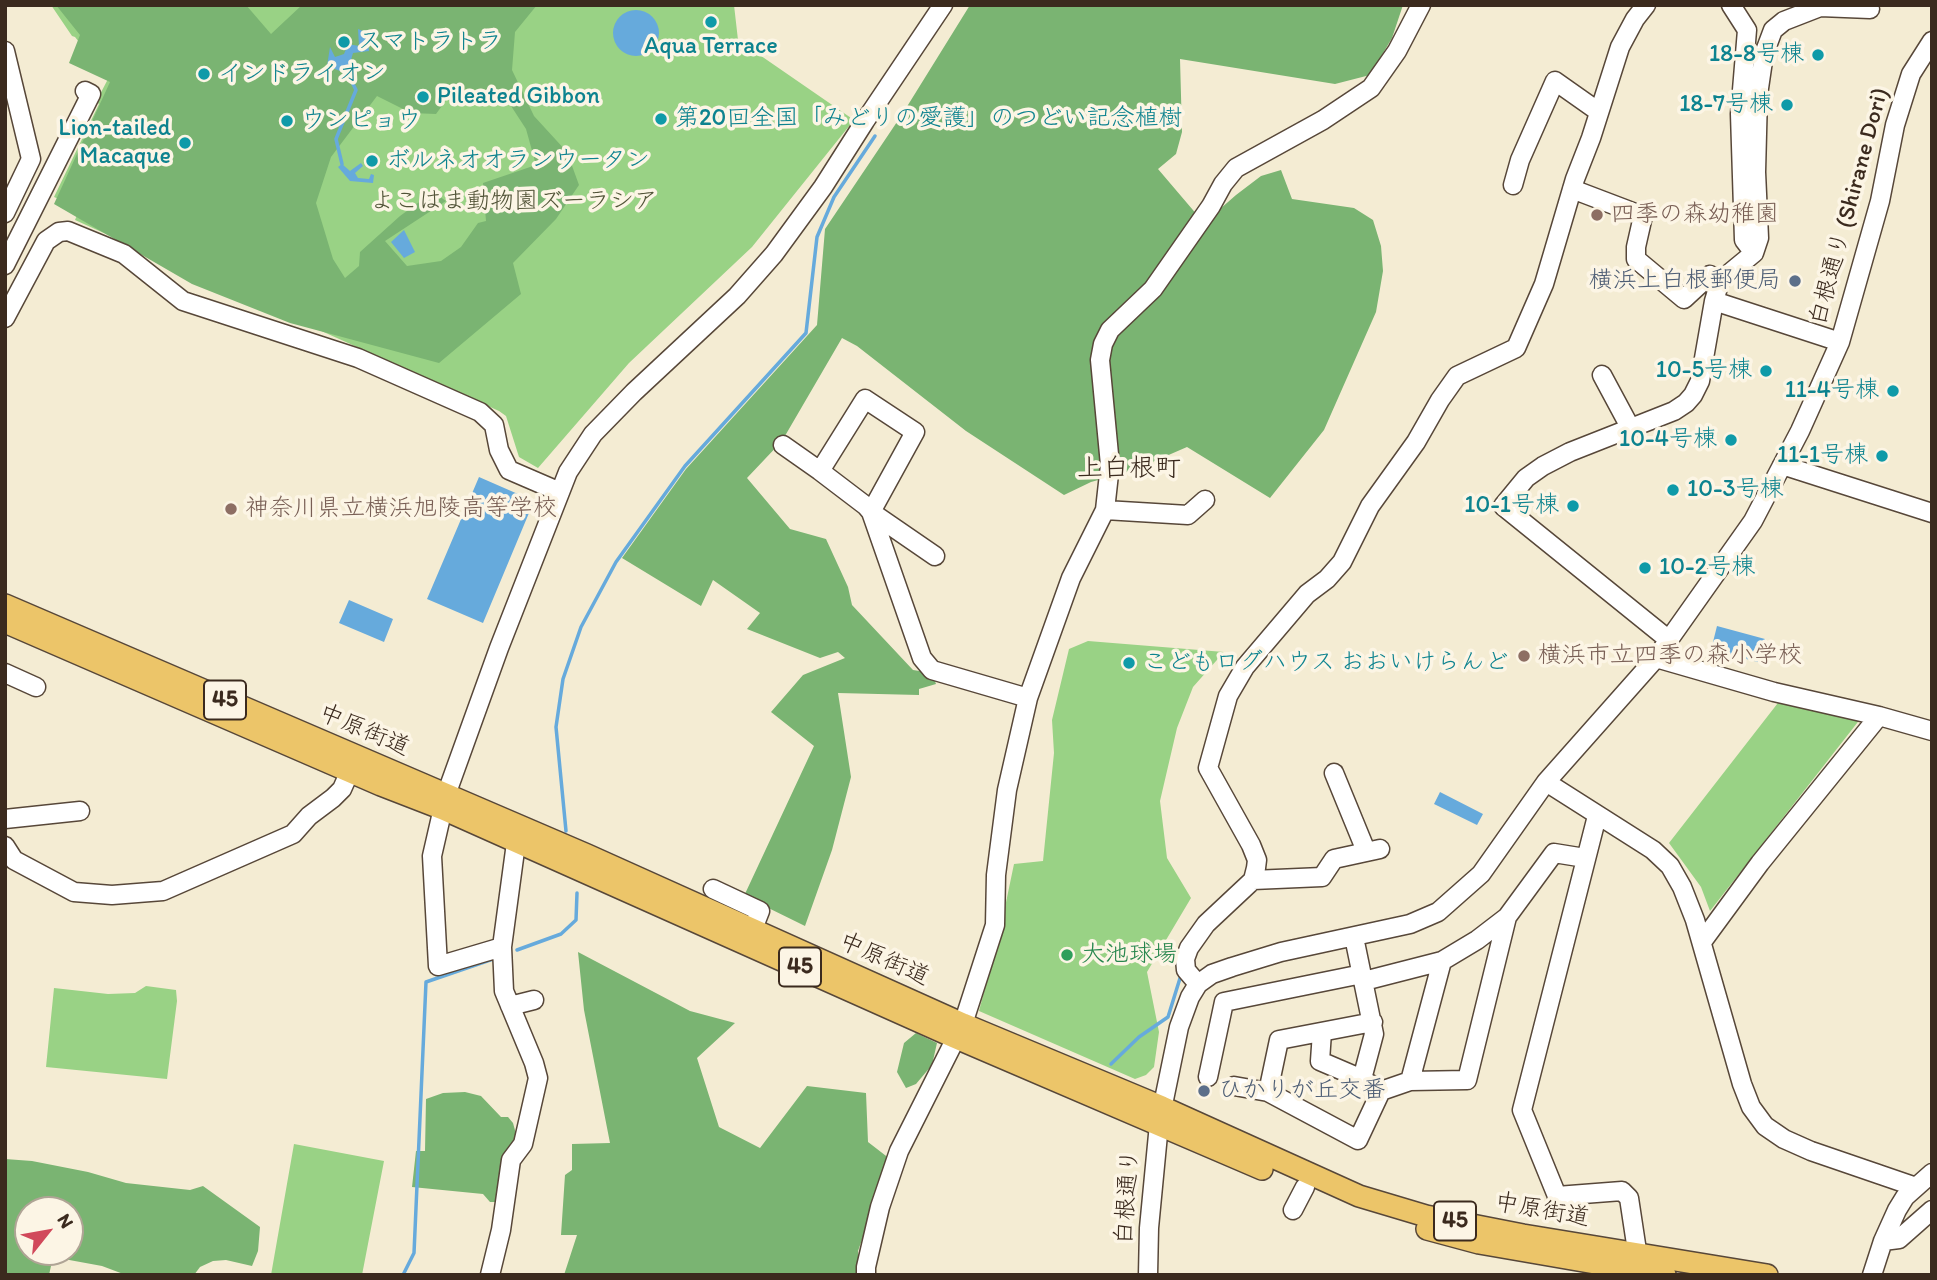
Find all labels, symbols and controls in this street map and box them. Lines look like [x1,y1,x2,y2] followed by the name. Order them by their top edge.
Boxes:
[703,14,719,30] marker: Aqua Terrace
[358,28,502,56] place label: スマトラトラ
[644,33,778,61] place label: Aqua Terrace
[336,34,352,50] marker: スマトラトラ
[1709,41,1804,69] place label: 18-8号棟
[1810,47,1826,63] marker: 18-8号棟
[218,60,386,88] place label: インドライオン
[196,66,212,82] marker: インドライオン
[437,83,600,111] place label: Pileated Gibbon
[1804,85,1896,329] street label: 白根通り (Shirane Dori)
[415,89,431,105] marker: Pileated Gibbon
[1679,91,1773,119] place label: 18-7号棟
[1779,97,1795,113] marker: 18-7号棟
[675,105,1182,133] place label: 第20回全国「みどりの愛護」のつどい記念植樹
[301,107,421,135] place label: ウンピョウ
[653,111,669,127] marker: 第20回全国「みどりの愛護」のつどい記念植樹
[279,113,295,129] marker: ウンピョウ
[58,115,171,171] place label: Lion-tailed Macaque
[177,135,193,151] marker: Lion-tailed Macaque
[386,147,650,175] place label: ボルネオオランウータン
[364,153,380,169] marker: ボルネオオランウータン
[370,188,658,216] park label: よこはま動物園ズーラシア
[1611,201,1779,229] place label: 四季の森幼稚園
[1589,207,1605,223] marker: 四季の森幼稚園
[1589,267,1781,295] place label: 横浜上白根郵便局
[1787,273,1803,289] marker: 横浜上白根郵便局
[1656,357,1752,385] place label: 10-5号棟
[1758,363,1774,379] marker: 10-5号棟
[1785,377,1879,405] place label: 11-4号棟
[1885,383,1901,399] marker: 11-4号棟
[1619,426,1717,454] place label: 10-4号棟
[1723,432,1739,448] marker: 10-4号棟
[1777,442,1868,470] place label: 11-1号棟
[1874,448,1890,464] marker: 11-1号棟
[1077,453,1181,485] district label: 上白根町
[1687,476,1784,504] place label: 10-3号棟
[1665,482,1681,498] marker: 10-3号棟
[1464,492,1559,520] place label: 10-1号棟
[245,495,557,523] place label: 神奈川県立横浜旭陵高等学校
[1565,498,1581,514] marker: 10-1号棟
[223,501,239,517] marker: 神奈川県立横浜旭陵高等学校
[1659,554,1755,582] place label: 10-2号棟
[1637,560,1653,576] marker: 10-2号棟
[1538,642,1802,670] place label: 横浜市立四季の森小学校
[1516,648,1532,664] marker: 横浜市立四季の森小学校
[1143,649,1508,677] place label: こどもログハウス おおいけらんど
[1121,655,1137,671] marker: こどもログハウス おおいけらんど
[204,680,246,720] road number: 45
[314,699,414,763] street label: 中原街道
[834,927,934,993] street label: 中原街道
[1081,941,1177,969] place label: 大池球場
[1059,947,1075,963] marker: 大池球場
[779,948,821,986] road number: 45
[1218,1077,1386,1105] place label: ひかりが丘交番
[1196,1083,1212,1099] marker: ひかりが丘交番
[1110,1148,1146,1246] street label: 白根通り
[1492,1188,1592,1234] street label: 中原街道
[14,1196,84,1266] north arrow
[1434,1202,1476,1240] road number: 45
[53,1210,79,1232] text: N

